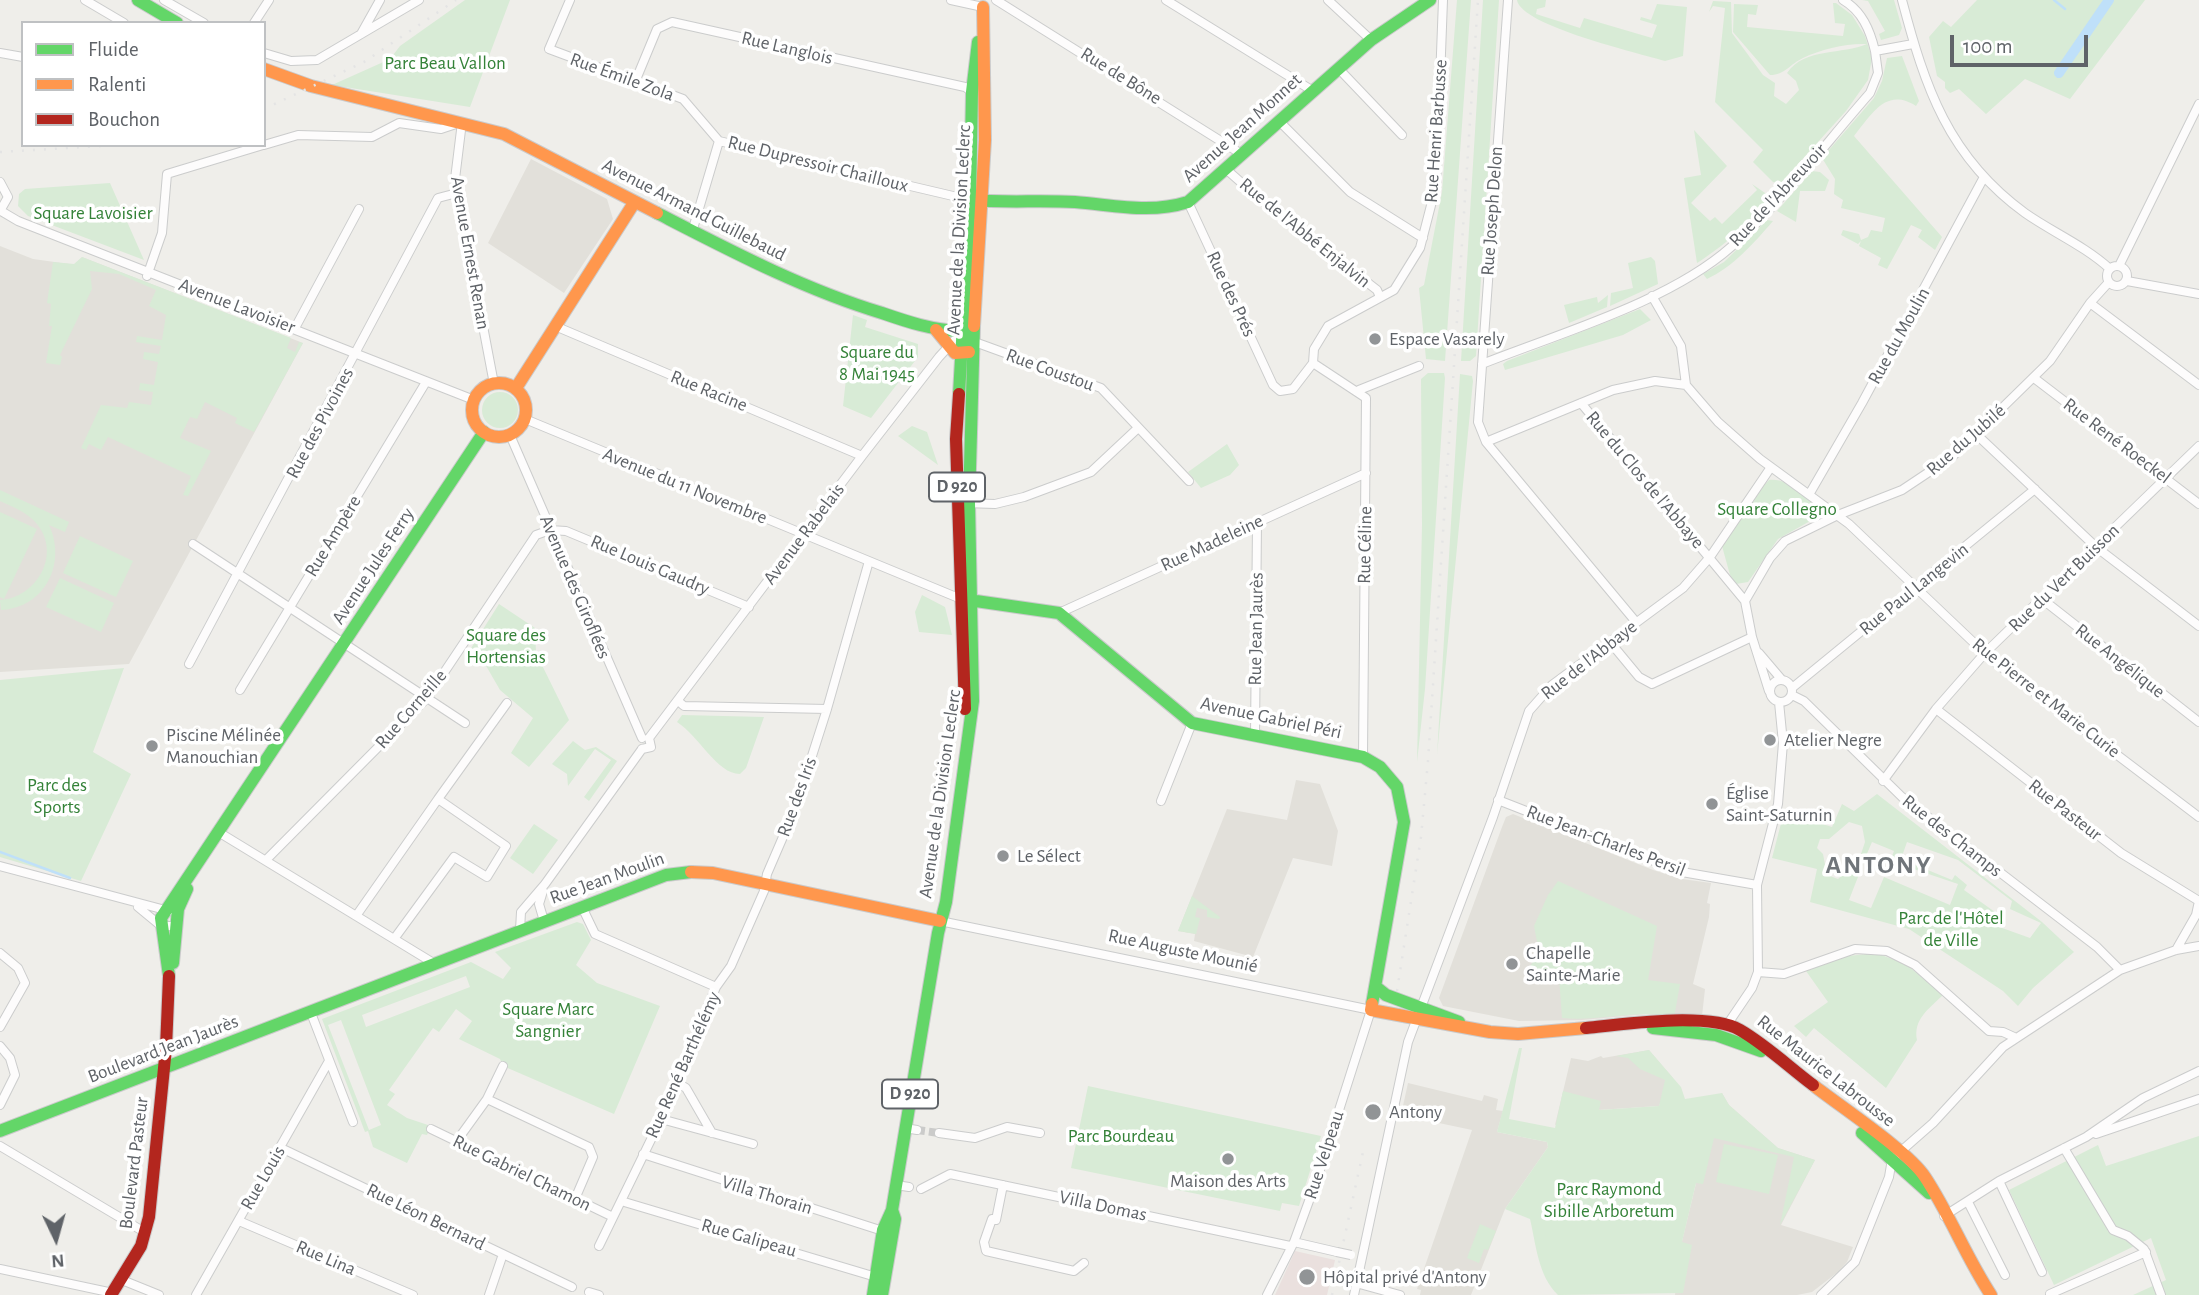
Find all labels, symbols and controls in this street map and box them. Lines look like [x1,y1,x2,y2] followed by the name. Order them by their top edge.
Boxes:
[21,21,266,147] legend
[1954,21,2092,65] scale bar
[739,26,835,70] street label: Rue Langlois
[1963,36,2013,57] text: 100 m
[88,39,139,60] text: Fluide
[1076,42,1166,110] street label: Rue de Bône
[567,48,677,106] street label: Rue Émile Zola
[384,52,506,74] park label: Parc Beau Vallon
[1420,58,1452,204] street label: Rue Henri Barbusse
[1178,69,1306,187] street label: Avenue Jean Monnet
[88,74,146,95] text: Ralenti
[88,109,160,130] text: Bouchon
[942,124,976,336] street label: Avenue de la Division Leclerc
[725,131,911,197] street label: Rue Dupressoir Chailloux
[1724,139,1832,251] street label: Rue de l'Abreuvoir
[1476,146,1508,276] street label: Rue Joseph Delon
[598,154,790,266] street label: Avenue Armand Guillebaud
[1235,173,1375,293] street label: Rue de l'Abbé Enjalvin
[445,175,495,331] street label: Avenue Ernest Renan
[33,202,153,224] park label: Square Lavoisier
[1201,247,1261,341] street label: Rue des Prés
[175,273,299,339] street label: Avenue Lavoisier
[1863,284,1935,388] street label: Rue du Moulin
[1389,328,1505,350] place label: Espace Vasarely
[1367,331,1383,347] marker: Espace Vasarely
[839,341,915,385] park label: Square du 8 Mai 1945
[1003,344,1097,396] street label: Rue Coustou
[281,364,359,482] street label: Rue des Pivoines
[667,365,751,417] street label: Rue Racine
[2059,393,2175,489] street label: Rue René Roeckel
[1922,399,2010,481] street label: Rue du Jubilé
[1581,407,1709,553] street label: Rue du Clos de l'Abbaye
[599,443,771,529] street label: Avenue du 11 Novembre
[929,472,985,502] road number: D 920
[758,479,850,589] street label: Avenue Rabelais
[300,491,366,581] street label: Rue Ampère
[1717,498,1837,520] park label: Square Collegno
[327,503,419,629] street label: Avenue Jules Ferry
[1353,506,1377,584] street label: Rue Céline
[1157,509,1267,577] street label: Rue Madeleine
[534,512,616,662] street label: Avenue des Giroflées
[2004,519,2124,637] street label: Rue du Vert Buisson
[587,530,713,600] street label: Rue Louis Gaudry
[1855,538,1973,640] street label: Rue Paul Langevin
[1244,572,1268,686] street label: Rue Jean Jaurès
[1536,615,1642,705] street label: Rue de l'Abbaye
[2071,619,2169,703] street label: Rue Angélique
[466,624,546,668] park label: Square des Hortensias
[1967,633,2125,763] street label: Rue Pierre et Marie Curie
[370,665,452,753] street label: Rue Corneille
[914,688,966,900] street label: Avenue de la Division Leclerc
[1198,692,1344,744] street label: Avenue Gabriel Péri
[166,724,281,768] place label: Piscine Mélinée Manouchian
[1784,729,1882,751] place label: Atelier Negre
[1762,732,1778,748] marker: Atelier Negre
[144,738,160,754] marker: Piscine Mélinée Manouchian
[772,754,822,840] street label: Rue des Iris
[27,774,87,818] park label: Parc des Sports
[2024,774,2106,846] street label: Rue Pasteur
[1726,782,1833,826] place label: Église Saint-Saturnin
[1897,790,2007,882] street label: Rue des Champs
[1704,796,1720,812] marker: Église Saint-Saturnin
[1523,800,1689,882] street label: Rue Jean-Charles Persil
[1017,845,1081,867] place label: Le Sélect
[547,847,667,909] street label: Rue Jean Moulin
[995,848,1011,864] marker: Le Sélect
[1826,849,1932,881] district label: ANTONY
[1898,907,2004,951] park label: Parc de l'Hôtel de Ville
[1106,924,1260,978] street label: Rue Auguste Mounié
[1526,942,1620,986] place label: Chapelle Sainte-Marie
[1504,956,1520,972] marker: Chapelle Sainte-Marie
[640,988,726,1142] street label: Rue René Barthélémy
[502,998,594,1042] park label: Square Marc Sangnier
[85,1010,241,1088] street label: Boulevard Jean Jaurès
[1752,1010,1900,1132] street label: Rue Maurice Labrousse
[882,1079,938,1108] road number: D 920
[115,1095,153,1231] street label: Boulevard Pasteur
[1389,1101,1442,1123] place label: Antony
[1363,1102,1383,1122] marker: Antony
[1299,1108,1349,1202] street label: Rue Velpeau
[1068,1125,1174,1147] park label: Parc Bourdeau
[449,1130,595,1216] street label: Rue Gabriel Chamon
[236,1142,290,1214] street label: Rue Louis
[1220,1151,1236,1167] marker: Maison des Arts
[719,1170,815,1220] street label: Villa Thorain
[1170,1170,1286,1192] place label: Maison des Arts
[363,1178,489,1256] street label: Rue Léon Bernard
[1544,1178,1674,1222] park label: Parc Raymond Sibille Arboretum
[1057,1186,1149,1226] street label: Villa Domas
[21,1204,91,1274] north arrow
[699,1214,799,1262] street label: Rue Galipeau
[293,1235,359,1281] street label: Rue Lina
[50,1250,65,1270] text: N
[1323,1266,1487,1288] place label: Hôpital privé d'Antony
[1297,1267,1317,1287] marker: Hôpital privé d'Antony

